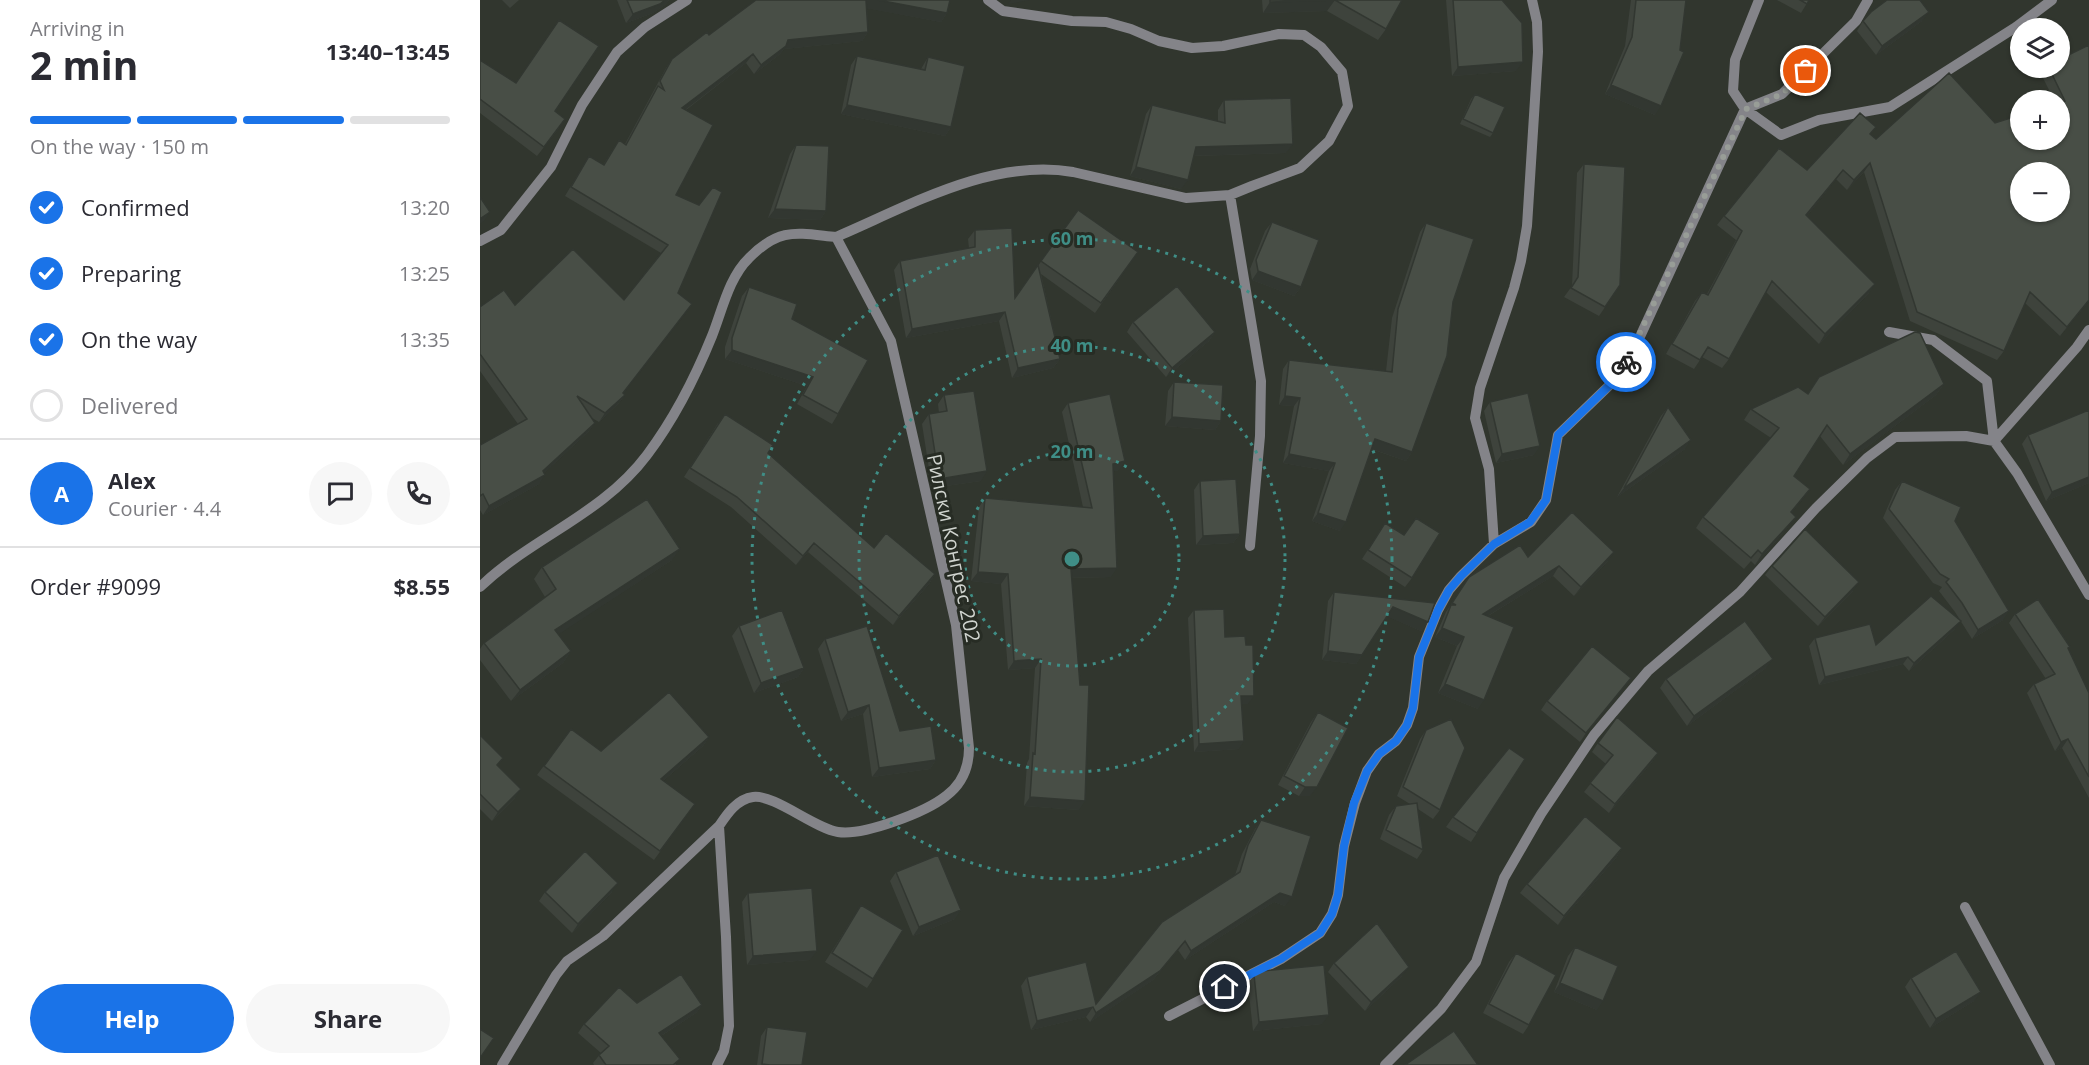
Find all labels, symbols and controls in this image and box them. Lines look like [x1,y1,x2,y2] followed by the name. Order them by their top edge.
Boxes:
[30,15,125,42] text: Arriving in
[2010,18,2070,222] map controls
[2010,18,2070,78] button: layers
[326,36,450,66] text: 13:40–13:45
[30,38,138,91] text: 2 min
[1780,45,1831,96] pin
[1789,54,1822,87] icon: bag
[2010,90,2070,150] button: +
[30,133,209,160] text: On the way · 150 m
[2010,162,2070,222] button: −
[30,191,63,224] icon: check
[81,192,190,222] text: Confirmed
[399,194,450,221] text: 13:20
[1051,226,1093,250] text: 60 m
[30,257,63,290] icon: check
[81,258,181,288] text: Preparing
[399,260,450,287] text: 13:25
[30,323,63,356] icon: check
[81,324,197,354] text: On the way
[399,326,450,353] text: 13:35
[1596,332,1656,392] courier
[1051,333,1093,357] text: 40 m
[1610,346,1643,379] icon: bike
[81,390,179,420] text: Delivered
[1051,439,1093,463] text: 20 m
[921,451,987,645] street label: Рилски Конгрес 202
[309,462,372,525] button: chat
[387,462,450,525] button: phone
[108,465,156,495] text: Alex
[54,478,69,508] text: A
[108,495,221,522] text: Courier · 4.4
[1062,549,1082,569] centre of rings
[30,571,161,601] text: Order #9099
[393,571,450,601] text: $8.55
[1199,961,1250,1012] pin
[1208,970,1241,1003] icon: home
[30,984,234,1053] button: Help
[246,984,450,1053] button: Share

